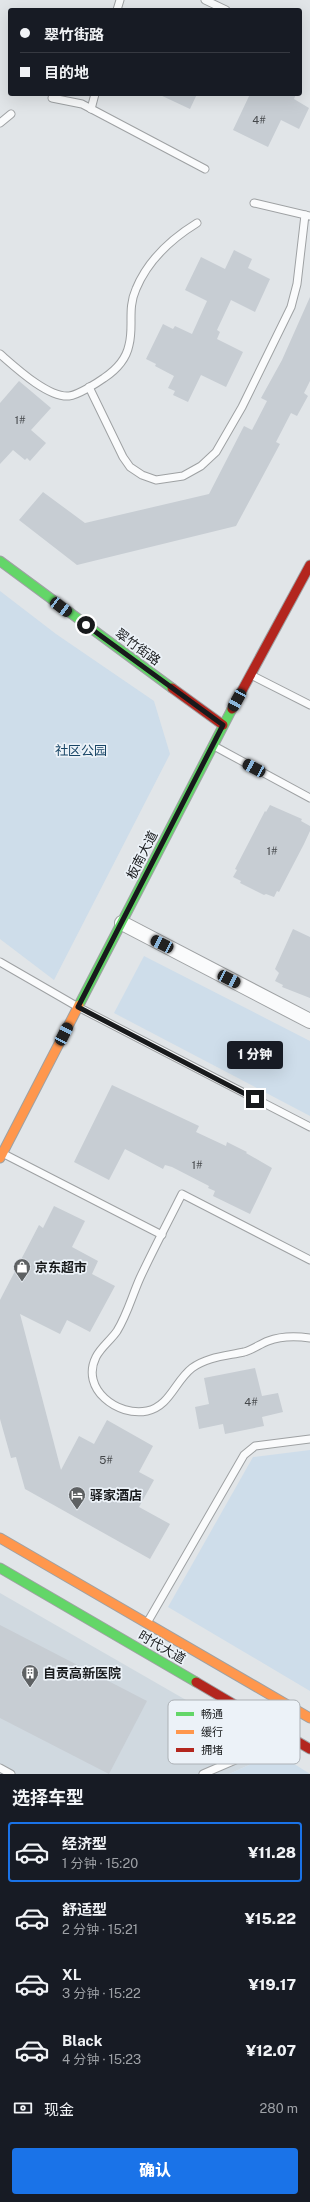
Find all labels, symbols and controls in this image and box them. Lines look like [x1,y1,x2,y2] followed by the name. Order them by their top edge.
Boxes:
[44,26,104,43] text: 翠竹街路
[44,64,89,81] text: 目的地
[252,114,266,126] house number: 4#
[14,414,26,426] house number: 1#
[48,595,74,619] car
[77,616,95,634] route start
[113,626,163,668] street label: 翠竹街路
[226,687,248,713] car
[55,743,107,758] park label: 社区公园
[241,757,267,779] car
[124,828,160,882] street label: 板南大道
[266,845,278,857] house number: 1#
[149,933,175,955] car
[216,968,242,990] car
[53,1021,75,1047] car
[227,1041,283,1069] callout: 1 分钟
[238,1047,272,1062] text: 1 分钟
[246,1090,264,1108] route end
[191,1159,203,1171] house number: 1#
[12,1257,32,1282] shop icon: 京东超市
[35,1260,87,1275] place label: 京东超市
[244,1396,258,1408] house number: 4#
[99,1454,113,1466] house number: 5#
[67,1485,87,1510] hotel icon: 驿家酒店
[90,1488,142,1503] place label: 驿家酒店
[136,1628,188,1666] street label: 时代大道
[20,1663,40,1688] building icon: 自贡高新医院
[43,1666,121,1681] place label: 自贡高新医院
[168,1700,300,1764] legend
[201,1708,223,1720] text: 畅通
[201,1726,223,1738] text: 缓行
[201,1744,223,1756] text: 拥堵
[12,1787,84,1808] text: 选择车型
[14,1834,50,1870] icon: car
[62,1835,107,1852] text: 经济型
[248,1844,296,1861] text: ¥11.28
[62,1856,138,1871] text: 1 分钟 · 15:20
[14,1900,50,1936] icon: car
[62,1901,107,1918] text: 舒适型
[245,1910,296,1927] text: ¥15.22
[62,1922,138,1937] text: 2 分钟 · 15:21
[14,1966,50,2002] icon: car
[62,1966,81,1983] text: XL
[249,1976,296,1993] text: ¥19.17
[62,1986,141,2001] text: 3 分钟 · 15:22
[14,2032,50,2068] icon: car
[62,2032,102,2049] text: Black
[246,2042,296,2059] text: ¥12.07
[62,2052,141,2067] text: 4 分钟 · 15:23
[12,2097,34,2119] icon: cash
[44,2101,74,2118] text: 现金
[260,2101,298,2116] text: 280 m
[12,2148,298,2194] button: 确认

